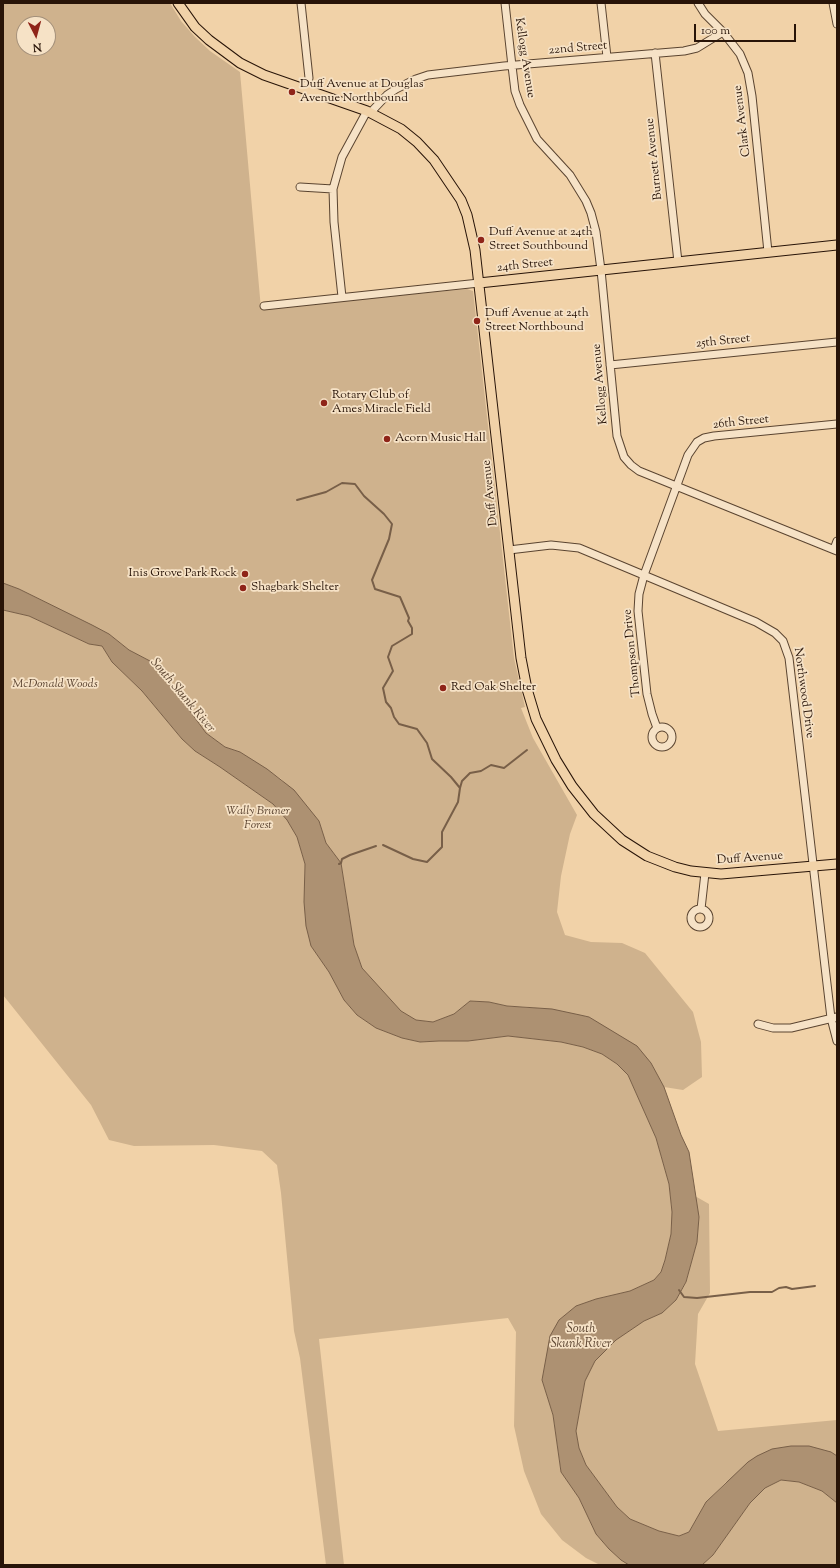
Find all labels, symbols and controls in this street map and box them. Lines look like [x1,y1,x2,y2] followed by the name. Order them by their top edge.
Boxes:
[16,16,56,56] north arrow
[696,16,798,42] scale bar
[511,17,537,99] street label: Kellogg Avenue
[701,22,730,40] text: 100 m
[32,39,42,55] text: N
[548,39,608,59] street label: 22nd Street
[300,78,423,106] place label: Duff Avenue at Douglas Avenue Northbound
[731,84,755,158] street label: Clark Avenue
[287,87,297,97] marker: Duff Avenue at Douglas Avenue Northbound
[644,117,666,201] street label: Burnett Avenue
[489,226,593,254] place label: Duff Avenue at 24th Street Southbound
[476,235,486,245] marker: Duff Avenue at 24th Street Southbound
[496,256,554,276] street label: 24th Street
[485,307,589,335] place label: Duff Avenue at 24th Street Northbound
[472,316,482,326] marker: Duff Avenue at 24th Street Northbound
[695,332,751,352] street label: 25th Street
[590,343,612,425] street label: Kellogg Avenue
[332,389,431,417] place label: Rotary Club of Ames Miracle Field
[319,398,329,408] marker: Rotary Club of Ames Miracle Field
[712,413,770,433] street label: 26th Street
[395,432,486,446] place label: Acorn Music Hall
[382,434,392,444] marker: Acorn Music Hall
[480,459,502,527] street label: Duff Avenue
[128,567,237,581] place label: Inis Grove Park Rock
[240,569,250,579] marker: Inis Grove Park Rock
[251,581,339,595] place label: Shagbark Shelter
[238,583,248,593] marker: Shagbark Shelter
[621,608,645,698] street label: Thompson Drive
[790,647,816,739] street label: Northwood Drive
[146,656,218,736] water label: South Skunk River
[12,678,98,692] park label: McDonald Woods
[451,681,536,695] place label: Red Oak Shelter
[438,683,448,693] marker: Red Oak Shelter
[226,805,290,833] park label: Wally Bruner Forest
[716,850,784,868] street label: Duff Avenue
[551,1322,611,1353] water label: South Skunk River

